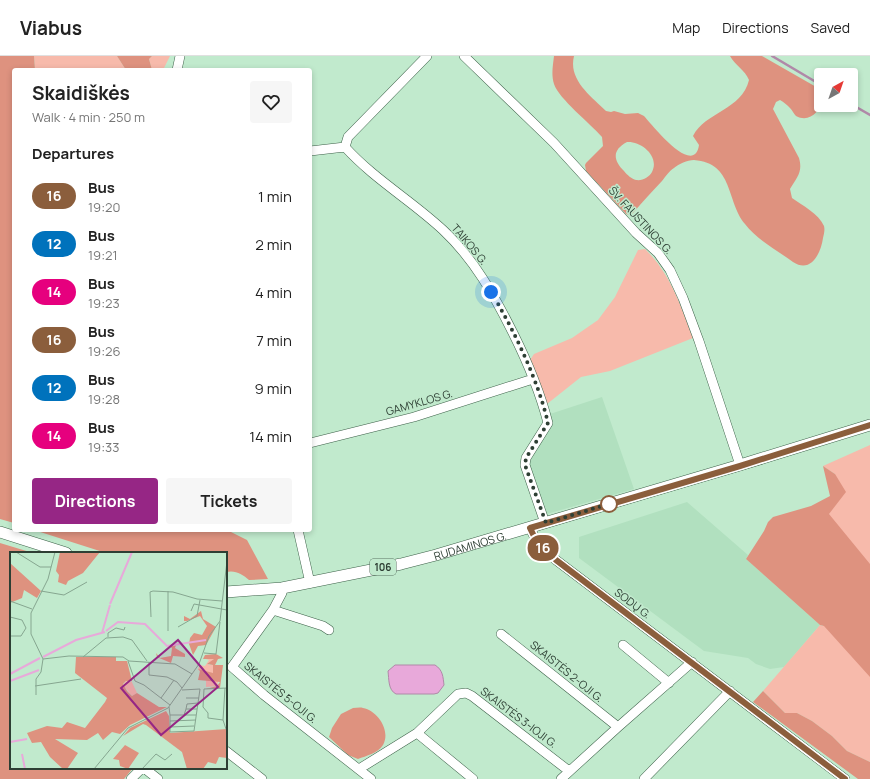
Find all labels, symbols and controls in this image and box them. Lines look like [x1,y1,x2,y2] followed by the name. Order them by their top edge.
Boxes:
[20,15,82,41] text: Viabus
[672,18,700,37] text: Map
[722,18,789,37] text: Directions
[811,18,850,37] text: Saved
[814,68,858,112] north arrow
[814,68,858,112] map controls
[32,80,130,106] text: Skaidiškės
[250,81,292,123] button: heart
[32,108,145,126] text: Walk · 4 min · 250 m
[32,143,114,164] text: Departures
[88,177,115,198] text: Bus
[606,183,676,257] street label: ŠV. FAUSTINOS G.
[47,186,61,205] text: 16
[258,186,292,207] text: 1 min
[88,198,120,216] text: 19:20
[449,220,491,268] street label: TAIKOS G.
[88,225,115,246] text: Bus
[47,234,61,253] text: 12
[255,234,292,255] text: 2 min
[88,246,118,264] text: 19:21
[88,273,115,294] text: Bus
[47,282,61,301] text: 14
[255,282,292,303] text: 4 min
[481,282,501,302] your location
[88,294,120,312] text: 19:23
[88,321,115,342] text: Bus
[47,330,61,349] text: 16
[256,330,292,351] text: 7 min
[88,342,121,360] text: 19:26
[88,369,115,390] text: Bus
[47,378,61,397] text: 12
[255,378,292,399] text: 9 min
[384,385,454,419] street label: GAMYKLOS G.
[88,390,120,408] text: 19:28
[88,417,115,438] text: Bus
[47,426,61,445] text: 14
[249,426,292,447] text: 14 min
[88,438,119,456] text: 19:33
[32,478,158,524] button: Directions
[166,478,292,524] button: Tickets
[600,495,618,513] unlabelled marker
[432,527,508,563] street label: RUDAMINOS G.
[525,535,561,561] line badge: 16
[536,538,550,557] text: 16
[10,552,227,769] inset map
[370,559,396,575] road number: 106
[612,584,654,622] street label: SODŲ G.
[527,637,607,705] street label: SKAISTĖS 2-OJI G.
[241,658,321,726] street label: SKAISTĖS 5-OJI G.
[478,683,560,751] street label: SKAISTĖS 3-IOJI G.

